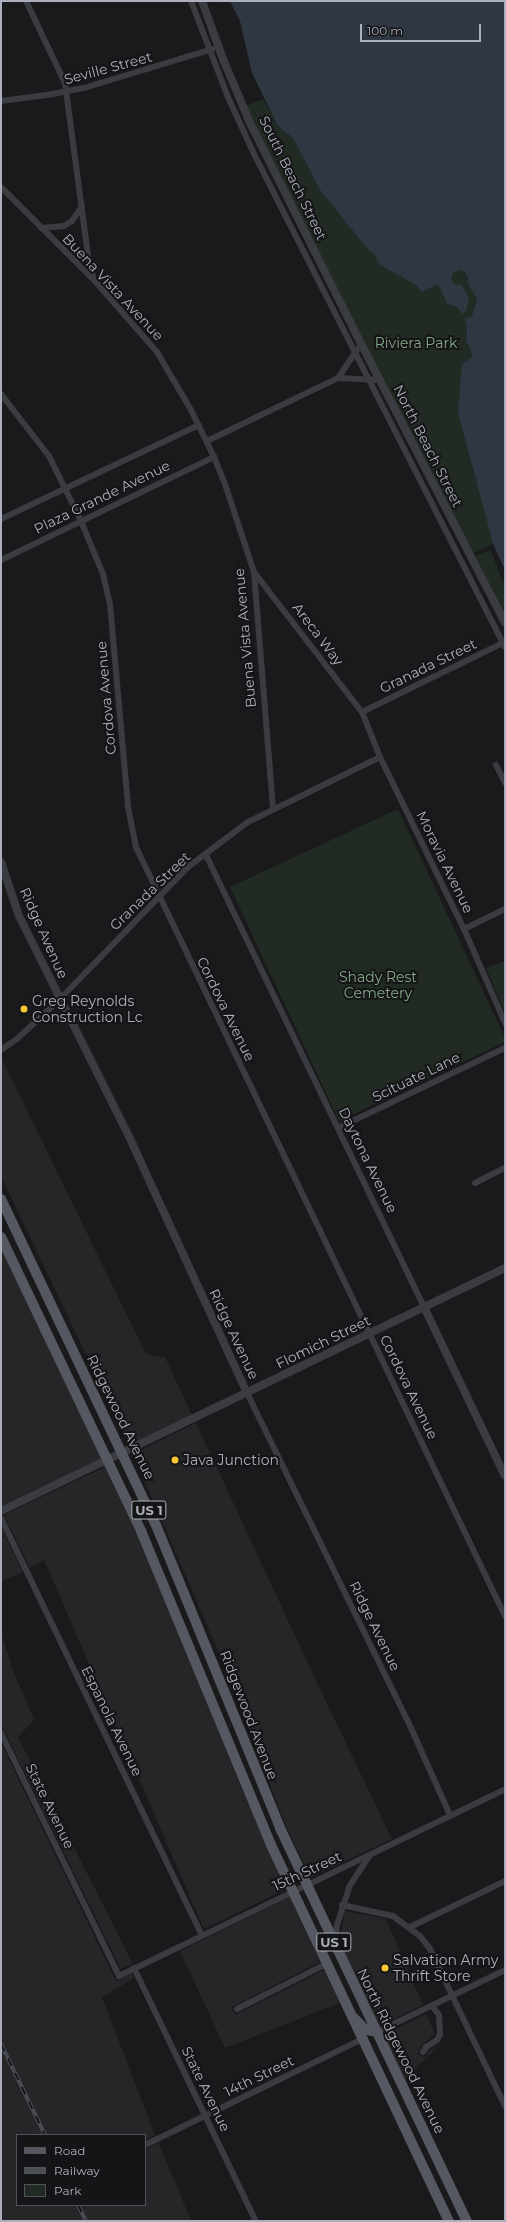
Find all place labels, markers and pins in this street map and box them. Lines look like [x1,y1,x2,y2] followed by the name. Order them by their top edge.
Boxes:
[32,993,143,1026] place label: Greg Reynolds Construction Lc
[19,1004,29,1014] marker: Greg Reynolds Construction Lc
[183,1452,279,1468] place label: Java Junction
[170,1455,180,1465] marker: Java Junction
[393,1952,498,1984] place label: Salvation Army Thrift Store
[380,1963,390,1973] marker: Salvation Army Thrift Store

